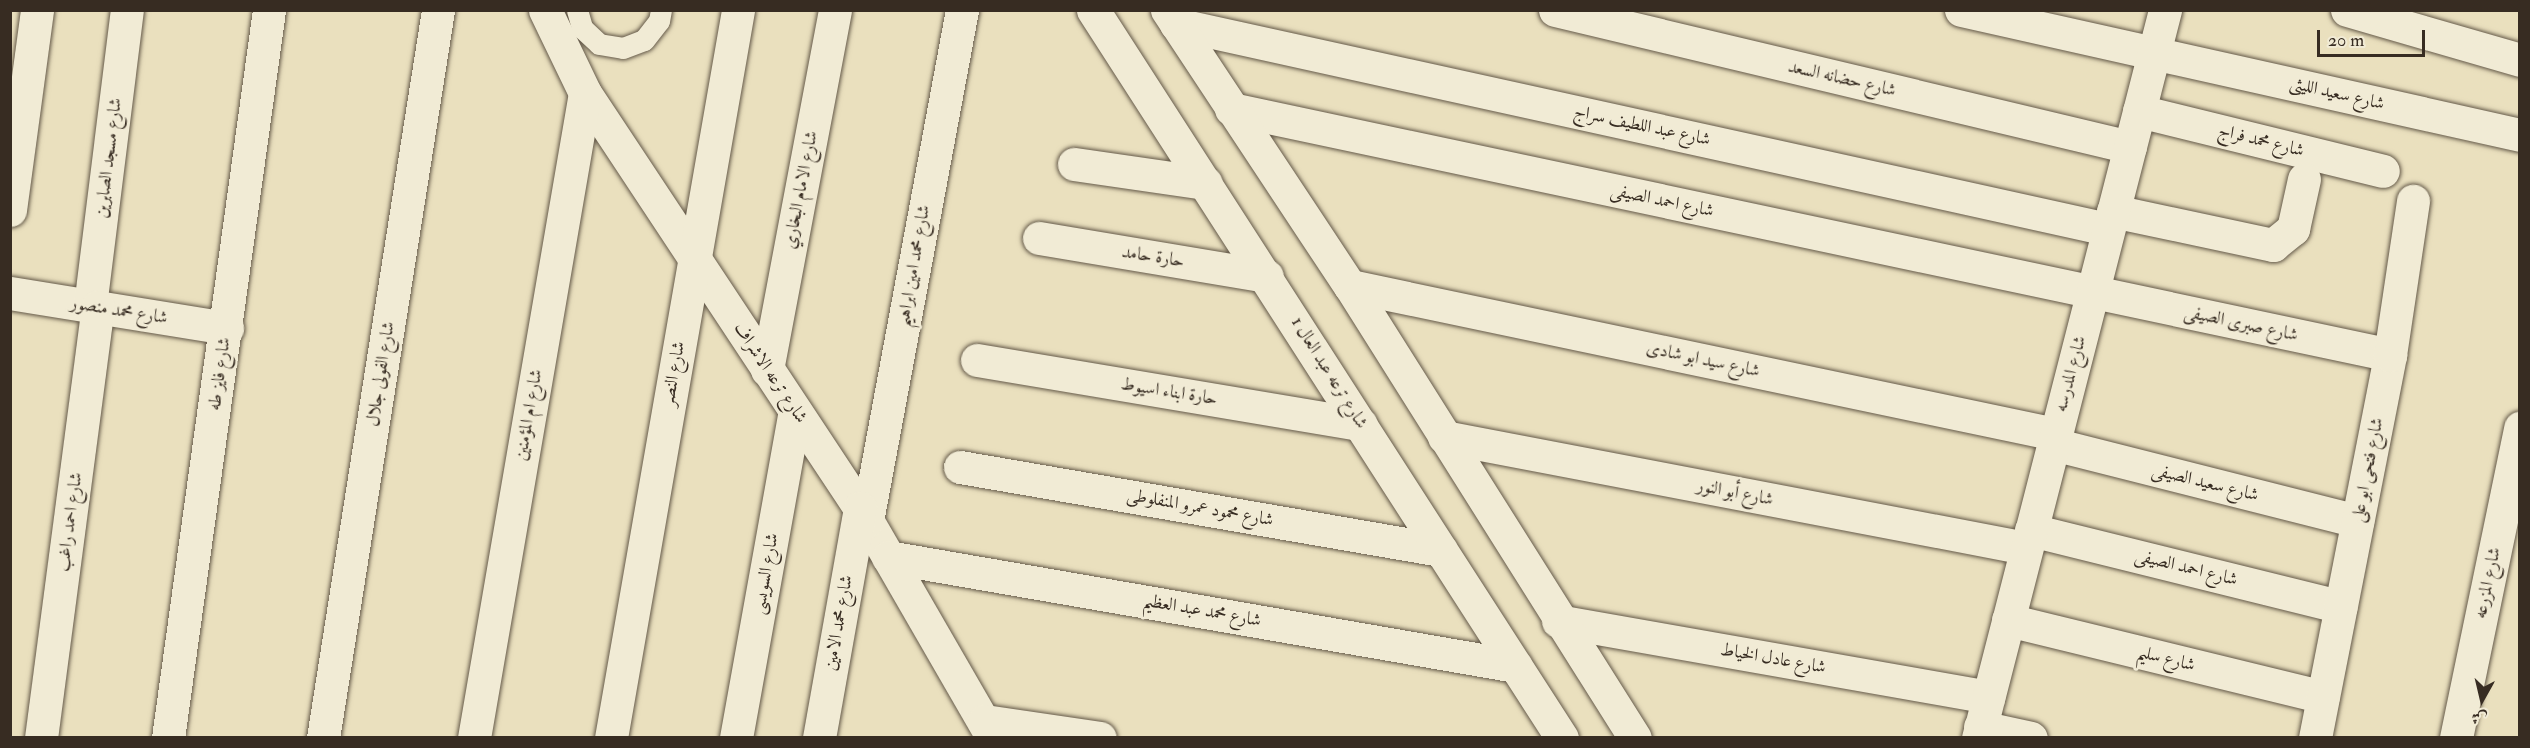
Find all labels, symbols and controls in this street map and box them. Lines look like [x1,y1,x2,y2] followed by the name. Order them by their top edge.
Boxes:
[2320,18,2428,56] scale bar
[2328,29,2364,52] text: 20 m
[1786,56,1898,102] street label: شارع حضانه السعد
[2287,73,2387,115] street label: شارع سعيد الليثى
[91,97,127,219] street label: شارع مسجد الصابرين
[1572,101,1712,151] street label: شارع عبد اللطيف سراج
[2216,120,2306,162] street label: شارع محمد فراج
[779,129,823,251] street label: شارع الامام البخاري
[1608,180,1716,222] street label: شارع احمد الصيفى
[893,203,935,329] street label: شارع محمد امين ابراهيم
[1120,241,1186,273] street label: حارة حامد
[69,293,169,329] street label: شارع محمد منصور
[2182,301,2300,347] street label: شارع صبرى الصيفى
[1286,313,1372,433] street label: شارع ترعه عبد العال 1
[728,319,812,427] street label: شارع ترعه الاشراف
[362,320,400,428] street label: شارع الفولى جلال
[2050,334,2092,414] street label: شارع المدرسه
[204,336,236,412] street label: شارع فايز طه
[1644,337,1762,383] street label: شارع سيد ابو شادى
[658,340,690,408] street label: شارع النصر
[510,368,548,462] street label: شارع ام المؤمنين
[1119,374,1219,410] street label: حارة ابناء اسيوط
[2347,416,2389,524] street label: شارع فتحى ابو على
[2149,459,2261,507] street label: شارع سعيد الصيفى
[52,471,88,573] street label: شارع احمد راغب
[1695,475,1775,511] street label: شارع أبو النور
[1125,484,1275,532] street label: شارع محمود عمرو المنفلوطى
[748,532,784,616] street label: شارع السويسى
[2132,545,2240,591] street label: شارع احمد الصيفى
[2470,545,2506,621] street label: شارع المزرعه
[820,574,858,672] street label: شارع محمد الامين
[1141,590,1263,632] street label: شارع محمد عبد العظيم
[1718,639,1828,679] street label: شارع عادل الخياط
[2135,641,2197,677] street label: شارع سليم
[2452,670,2512,730] north arrow
[2470,707,2489,729] text: ش

